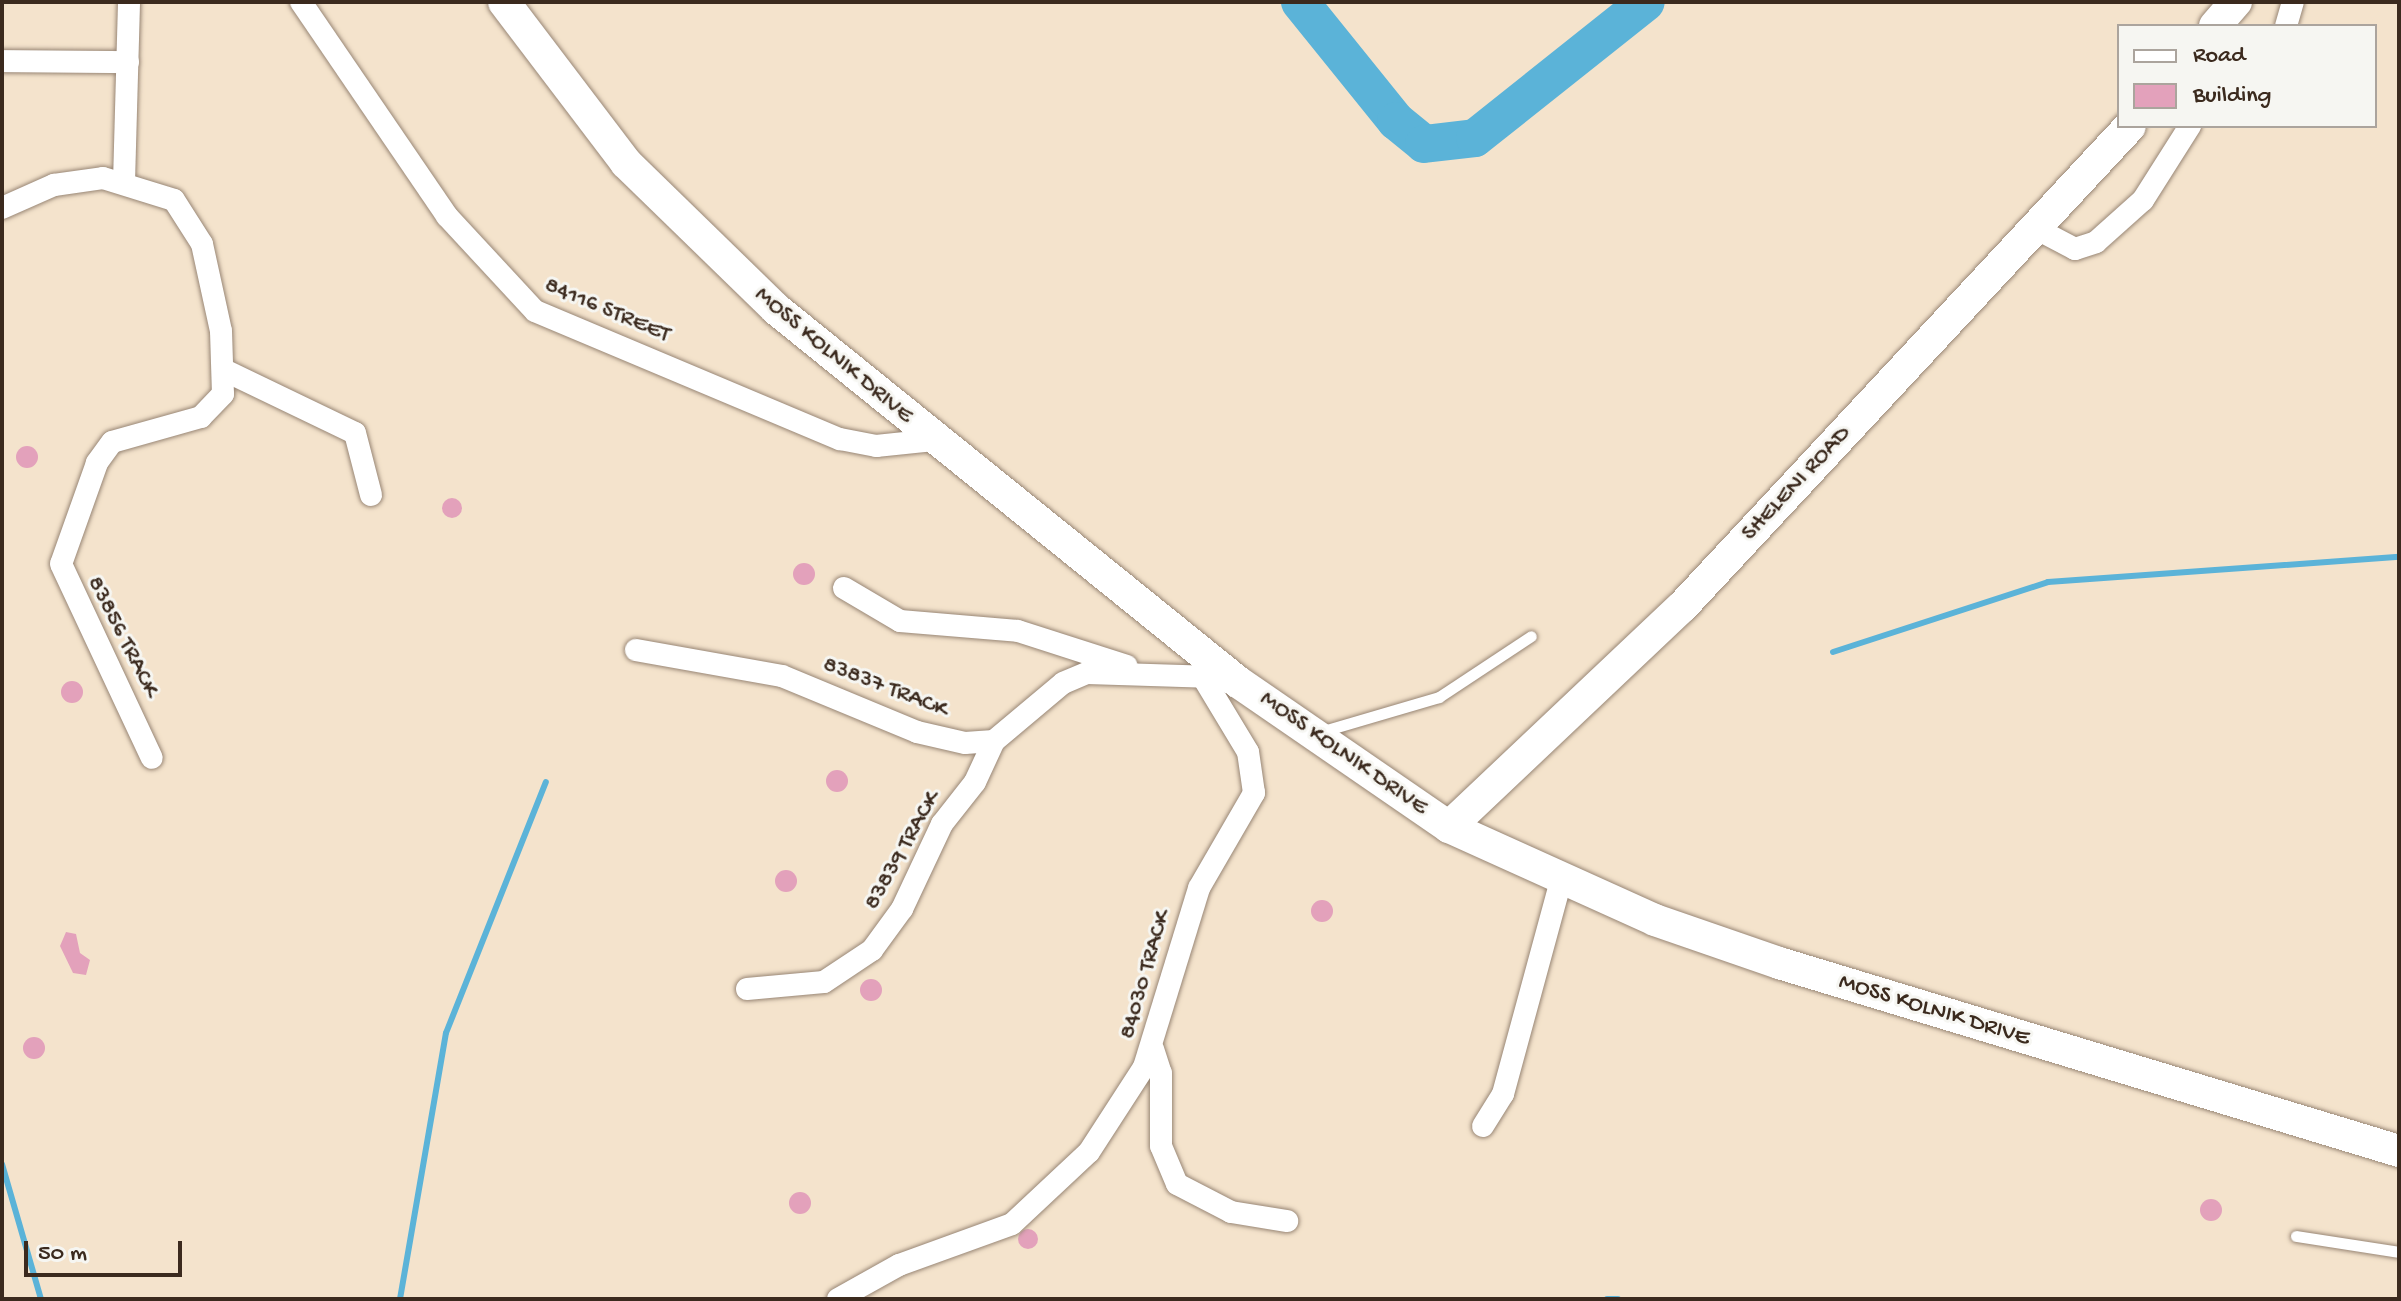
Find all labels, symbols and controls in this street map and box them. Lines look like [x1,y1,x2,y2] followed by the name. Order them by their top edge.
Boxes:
[2117,24,2377,128] legend
[2193,42,2245,71] text: Road
[2193,82,2271,111] text: Building
[540,272,674,350] street label: 84116 STREET
[748,281,918,431] street label: MOSS KOLNIK DRIVE
[1736,420,1858,548] street label: SHELENI ROAD
[79,572,165,702] street label: 83856 TRACK
[818,651,952,725] street label: 83837 TRACK
[1254,685,1432,823] street label: MOSS KOLNIK DRIVE
[859,787,947,915] street label: 83839 TRACK
[1114,908,1178,1042] street label: 84030 TRACK
[1835,968,2033,1054] street label: MOSS KOLNIK DRIVE
[28,1225,186,1275] scale bar
[38,1240,87,1269] text: 50 m

